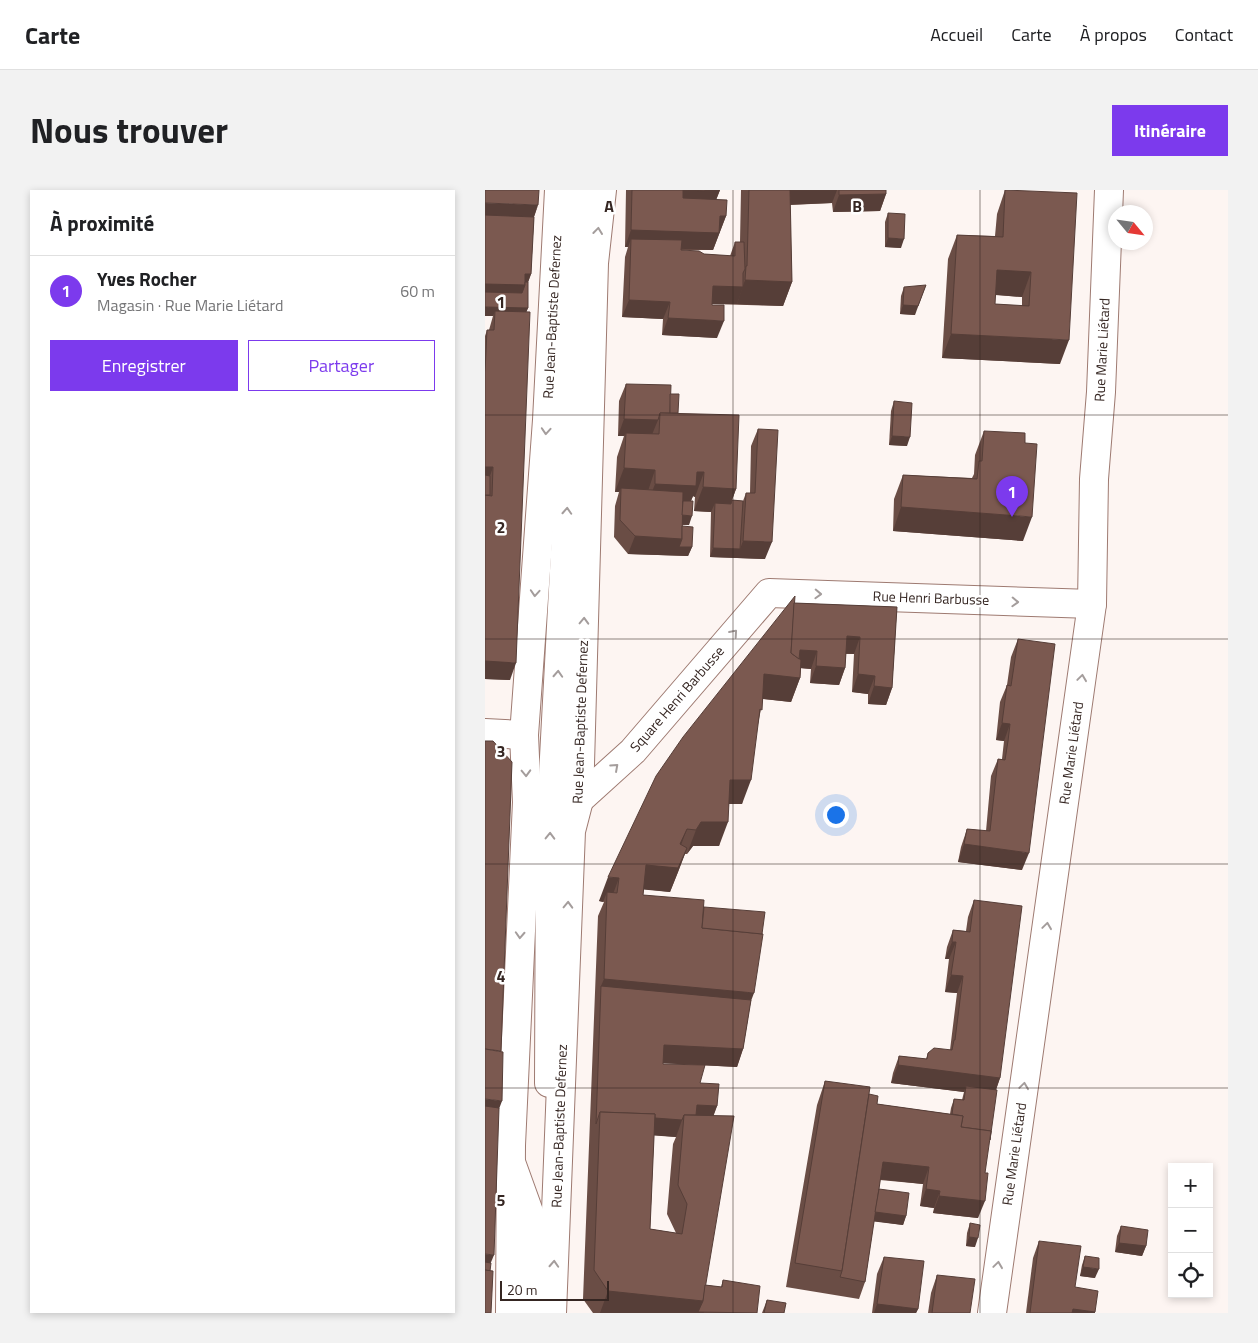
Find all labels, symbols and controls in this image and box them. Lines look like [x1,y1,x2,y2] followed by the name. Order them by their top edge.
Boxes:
[25,17,80,53] text: Carte
[930,21,983,48] text: Accueil
[1011,21,1052,48] text: Carte
[1080,21,1147,48] text: À propos
[1175,21,1233,48] text: Contact
[30,103,228,157] text: Nous trouver
[1112,105,1228,156] button: Itinéraire
[604,194,614,218] text: A
[852,194,862,218] text: B
[1108,205,1153,250] north arrow
[50,207,154,239] text: À proximité
[592,227,603,235] one-way arrow
[537,235,566,399] street label: Rue Jean-Baptiste Defernez
[97,264,197,293] text: Yves Rocher
[62,279,70,303] text: 1
[400,279,435,303] text: 60 m
[497,290,505,314] text: 1
[97,293,283,317] text: Magasin · Rue Marie Liétard
[1088,298,1115,402] street label: Rue Marie Liétard
[50,340,238,391] button: Enregistrer
[248,340,435,391] button: Partager
[541,427,552,435] one-way arrow
[996,476,1028,517] pin: 1
[562,507,572,515] one-way arrow
[497,515,505,539] text: 2
[872,585,990,610] street label: Rue Henri Barbusse
[529,589,540,597] one-way arrow
[814,589,822,600] one-way arrow
[1012,596,1020,607] one-way arrow
[579,617,589,624] one-way arrow
[729,630,738,639] one-way arrow
[566,640,593,804] street label: Rue Jean-Baptiste Defernez
[625,641,729,756] street label: Square Henri Barbusse
[552,669,563,677] one-way arrow
[1076,674,1087,682] one-way arrow
[1053,700,1088,806] street label: Rue Marie Liétard
[497,739,505,763] text: 3
[609,764,618,773] one-way arrow
[520,769,531,777] one-way arrow
[823,802,849,828] your location
[545,832,555,840] one-way arrow
[562,901,573,909] one-way arrow
[1041,921,1051,930] one-way arrow
[515,931,526,939] one-way arrow
[497,964,506,988] text: 4
[545,1044,572,1208] street label: Rue Jean-Baptiste Defernez
[1018,1082,1028,1091] one-way arrow
[996,1101,1031,1207] street label: Rue Marie Liétard
[1168,1163,1213,1298] map controls
[1168,1163,1213,1208] button: +
[497,1188,506,1212] text: 5
[1168,1208,1213,1253] button: −
[1168,1253,1213,1298] button: locate
[549,1260,560,1268] one-way arrow
[993,1260,1003,1269] one-way arrow
[500,1278,609,1301] scale bar
[507,1279,537,1300] text: 20 m

